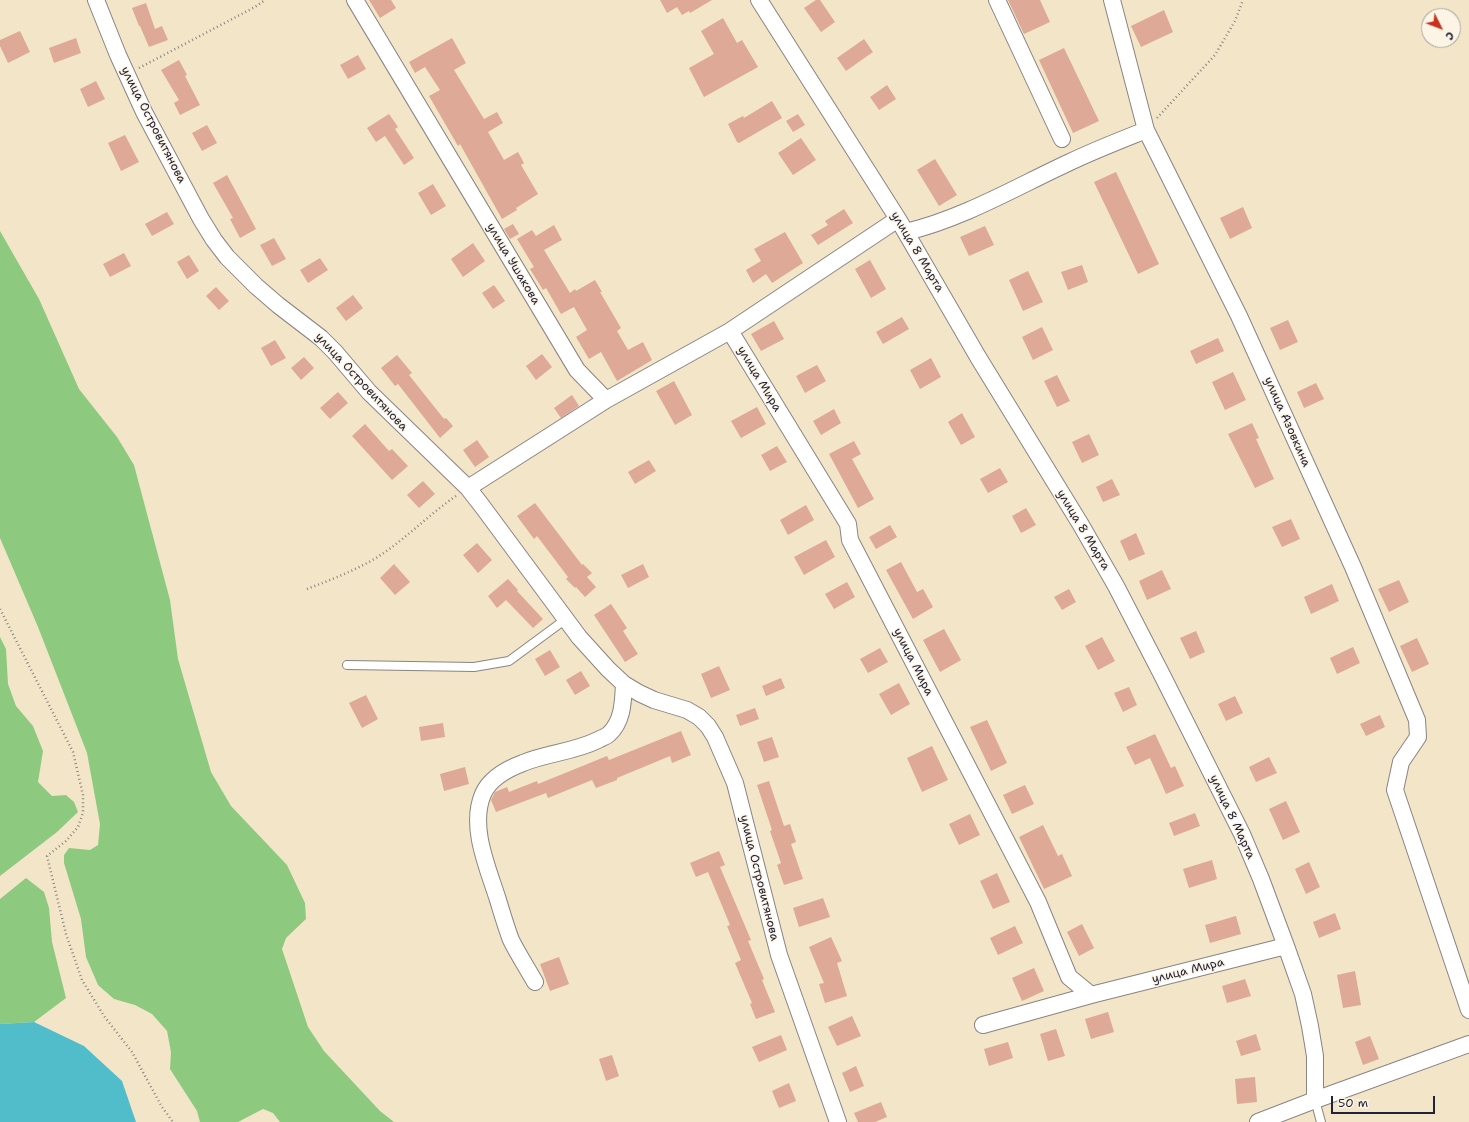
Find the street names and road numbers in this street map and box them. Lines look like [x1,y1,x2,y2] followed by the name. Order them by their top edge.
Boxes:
[117,64,189,186] street label: улица Островитянова
[887,209,947,295] street label: улица 8 Марта
[483,221,543,307] street label: улица Ушакова
[312,330,410,434] street label: улица Островитянова
[734,344,784,414] street label: улица Мира
[1261,375,1313,469] street label: улица Азовкина
[1053,487,1113,573] street label: улица 8 Марта
[890,626,936,698] street label: улица Мира
[1206,773,1258,861] street label: улица 8 Марта
[736,814,782,942] street label: улица Островитянова
[1150,955,1226,987] street label: улица Мира

